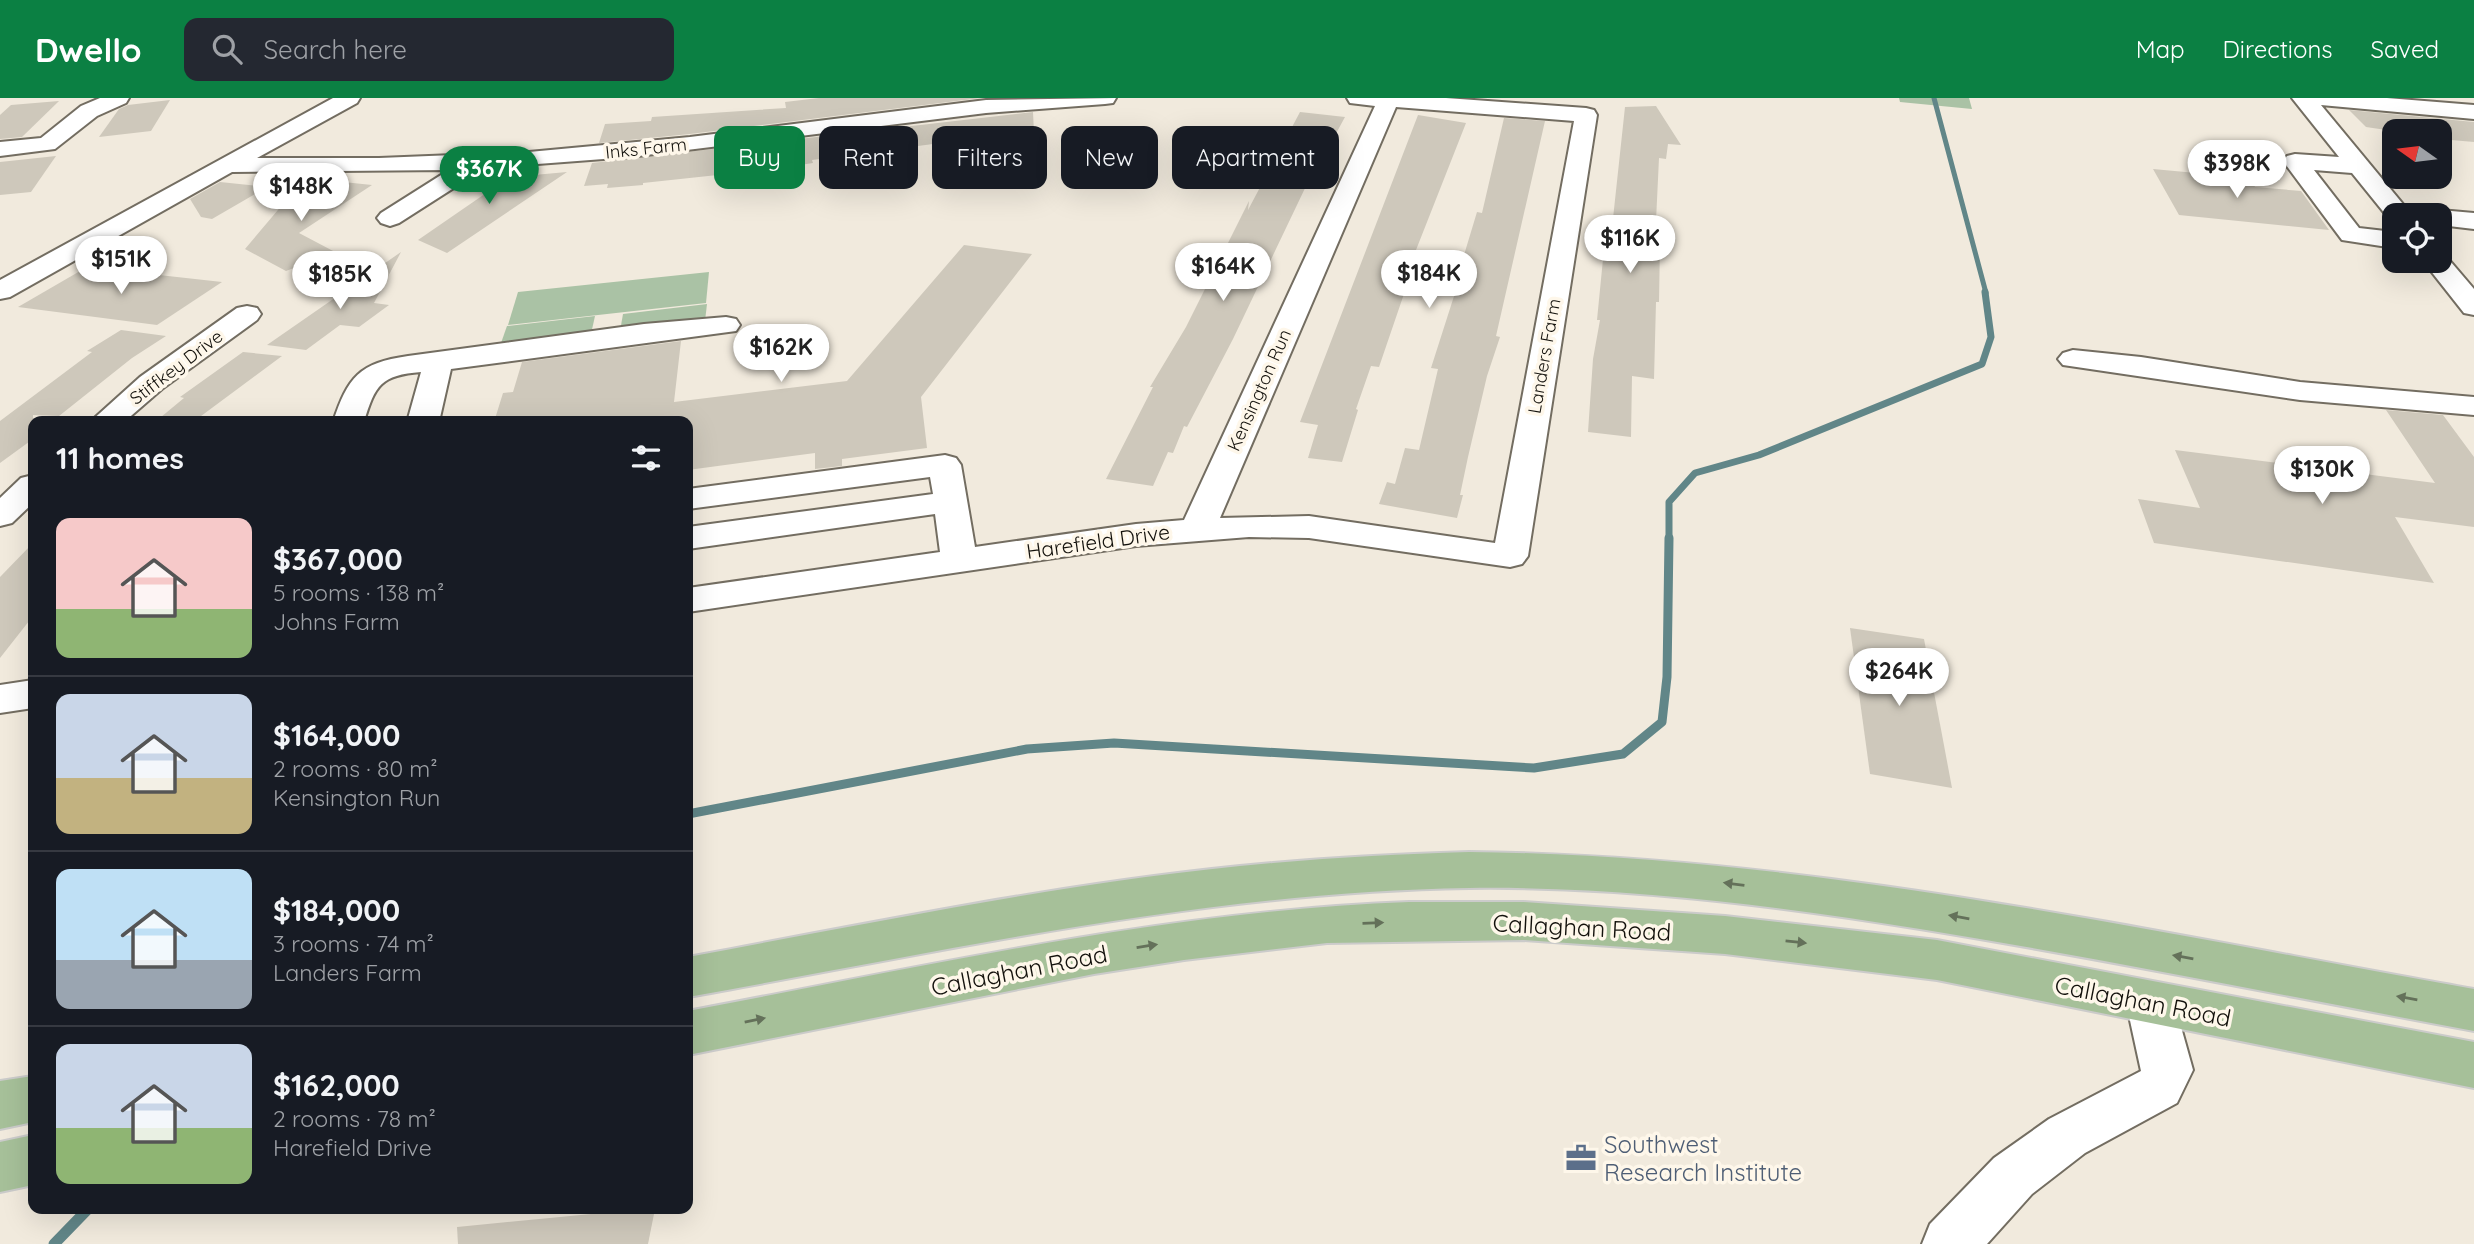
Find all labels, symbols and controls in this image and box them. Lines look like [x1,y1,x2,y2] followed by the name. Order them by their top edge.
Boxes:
[184,18,674,81] search box
[35,29,142,70] text: Dwello
[208,30,246,68] icon: search
[264,33,407,66] text: Search here
[2136,34,2185,64] text: Map
[2223,34,2333,64] text: Directions
[2371,34,2439,64] text: Saved
[2382,119,2452,189] north arrow
[2382,119,2452,273] map controls
[714,126,805,189] chip: Buy
[819,126,918,189] chip: Rent
[932,126,1047,189] chip: Filters
[1061,126,1158,189] chip: New
[1172,126,1339,189] chip: Apartment
[604,132,688,164] street label: Inks Farm
[2188,140,2286,200] pin: $398K
[440,146,538,206] pin: $367K
[2204,148,2270,177] text: $398K
[456,154,522,183] text: $367K
[252,164,350,223] pin: $148K
[269,171,333,200] text: $148K
[2382,203,2452,273] button: locate
[1581,216,1679,275] pin: $116K
[1600,223,1660,252] text: $116K
[72,236,170,296] pin: $151K
[91,244,151,273] text: $151K
[1174,244,1272,303] pin: $164K
[1380,250,1478,310] pin: $184K
[1191,251,1255,280] text: $164K
[291,252,389,311] pin: $185K
[1397,258,1461,287] text: $184K
[308,259,372,288] text: $185K
[1523,297,1565,415] street label: Landers Farm
[125,324,227,410] street label: Stiffkey Drive
[732,324,830,384] pin: $162K
[1222,325,1296,455] street label: Kensington Run
[749,332,813,361] text: $162K
[56,439,184,477] text: 11 homes
[627,439,665,477] icon: filters
[2273,446,2371,506] pin: $130K
[2290,454,2354,483] text: $130K
[1024,518,1172,564] street label: Harefield Drive
[273,540,403,578] text: $367,000
[112,546,196,630] icon: home
[273,578,444,607] text: 5 rooms · 138 m²
[273,607,400,636] text: Johns Farm
[1850,648,1948,708] pin: $264K
[1865,656,1933,685] text: $264K
[273,716,400,754] text: $164,000
[112,722,196,806] icon: home
[273,754,438,783] text: 2 rooms · 80 m²
[273,783,440,812] text: Kensington Run
[1723,879,1745,890] one-way arrow
[273,891,400,929] text: $184,000
[112,897,196,981] icon: home
[1492,907,1672,947] street label: Callaghan Road
[1948,911,1970,922] one-way arrow
[1362,917,1384,928] one-way arrow
[273,929,434,958] text: 3 rooms · 74 m²
[1785,937,1807,948] one-way arrow
[928,938,1110,1002] street label: Callaghan Road
[1136,941,1158,952] one-way arrow
[2172,951,2194,962] one-way arrow
[273,958,422,987] text: Landers Farm
[2052,969,2234,1033] street label: Callaghan Road
[2396,992,2418,1003] one-way arrow
[744,1015,766,1026] one-way arrow
[273,1066,400,1104] text: $162,000
[112,1072,196,1156] icon: home
[273,1104,436,1133] text: 2 rooms · 78 m²
[1604,1129,1802,1187] place label: Southwest Research Institute
[273,1133,432,1162] text: Harefield Drive
[1564,1141,1598,1175] office icon: Southwest Research Institute

